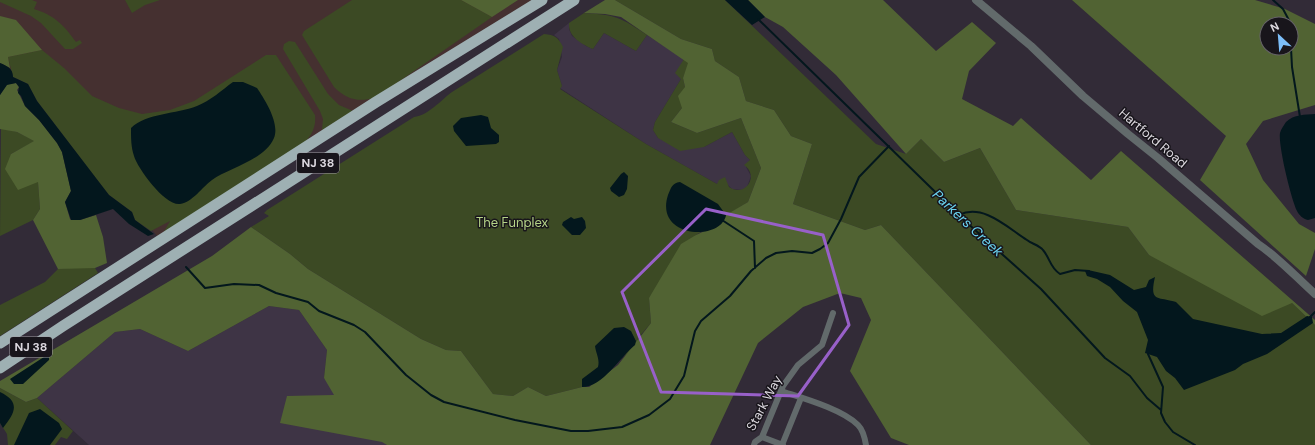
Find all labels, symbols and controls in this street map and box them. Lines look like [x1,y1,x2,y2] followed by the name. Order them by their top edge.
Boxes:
[1259,16,1299,56] north arrow
[1268,19,1281,35] text: N
[1115,104,1191,172] street label: Hartford Road
[297,153,339,173] road number: NJ 38
[929,186,1008,261] water label: Parkers Creek
[476,214,549,231] park label: The Funplex
[10,337,52,357] road number: NJ 38
[742,372,786,434] street label: Stark Way

